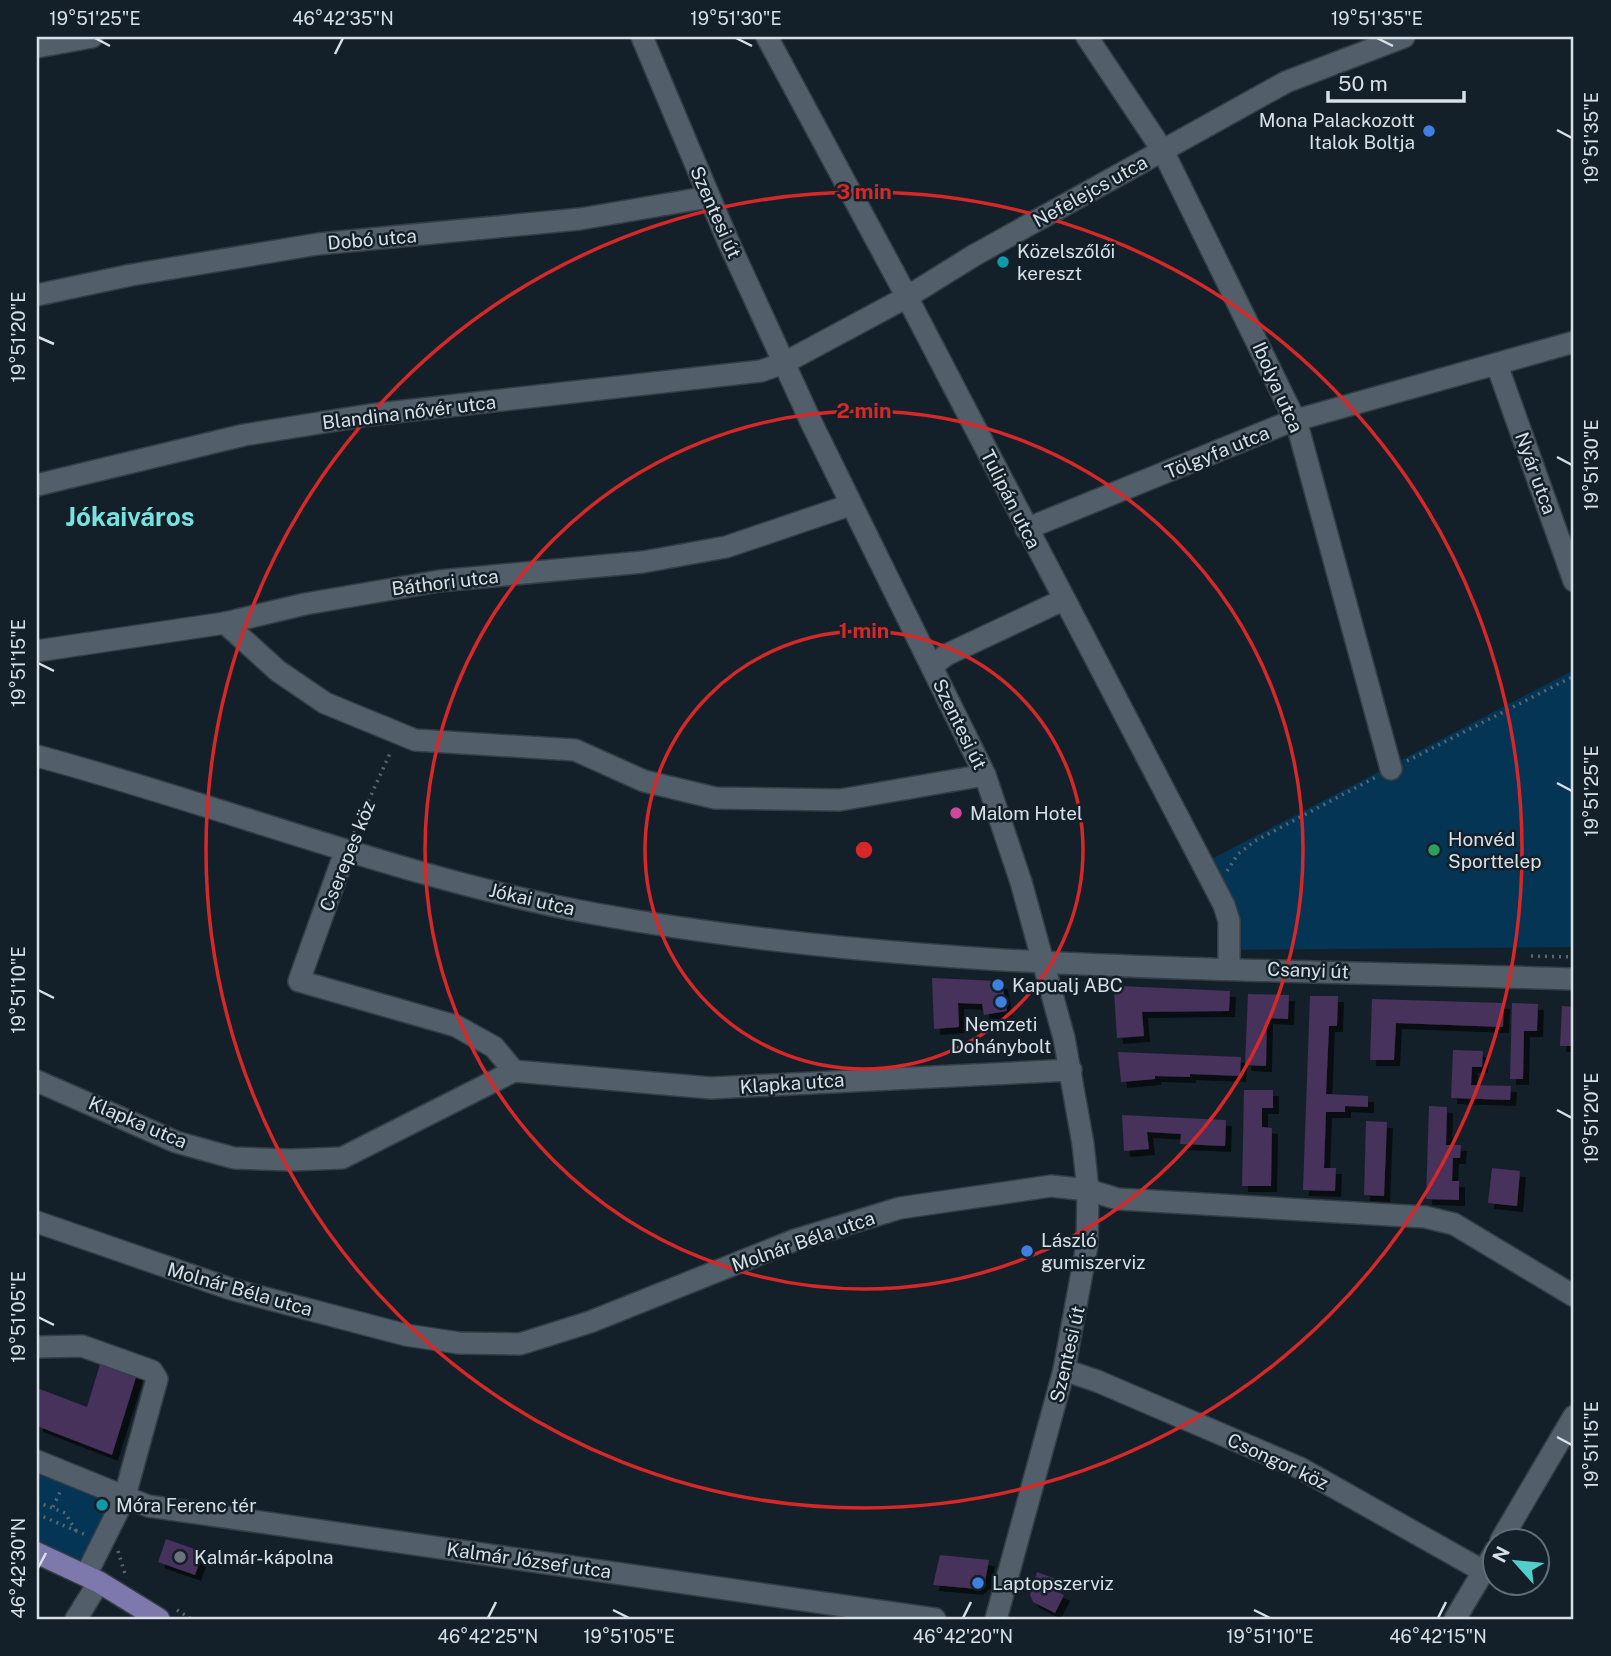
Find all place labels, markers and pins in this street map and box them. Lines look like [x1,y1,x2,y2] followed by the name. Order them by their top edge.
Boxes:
[1259,109,1415,153] place label: Mona Palackozott Italok Boltja
[1421,123,1437,139] marker: Mona Palackozott Italok Boltja
[1017,240,1115,284] place label: Közelszőlői kereszt
[995,254,1011,270] marker: Közelszőlői kereszt
[970,802,1083,824] place label: Malom Hotel
[948,805,964,821] marker: Malom Hotel
[1448,828,1542,872] place label: Honvéd Sporttelep
[852,838,876,862] centre of rings
[1426,842,1442,858] marker: Honvéd Sporttelep
[1012,974,1123,996] place label: Kapualj ABC
[990,977,1006,993] marker: Kapualj ABC
[993,994,1009,1010] marker: Nemzeti Dohánybolt
[951,1013,1051,1057] place label: Nemzeti Dohánybolt
[1041,1229,1145,1273] place label: László gumiszerviz
[1019,1243,1035,1259] marker: László gumiszerviz
[116,1494,257,1516] place label: Móra Ferenc tér
[94,1497,110,1513] marker: Móra Ferenc tér
[194,1546,334,1568] place label: Kalmár-kápolna
[172,1549,188,1565] marker: Kalmár-kápolna
[992,1572,1114,1594] place label: Laptopszerviz
[970,1575,986,1591] marker: Laptopszerviz

